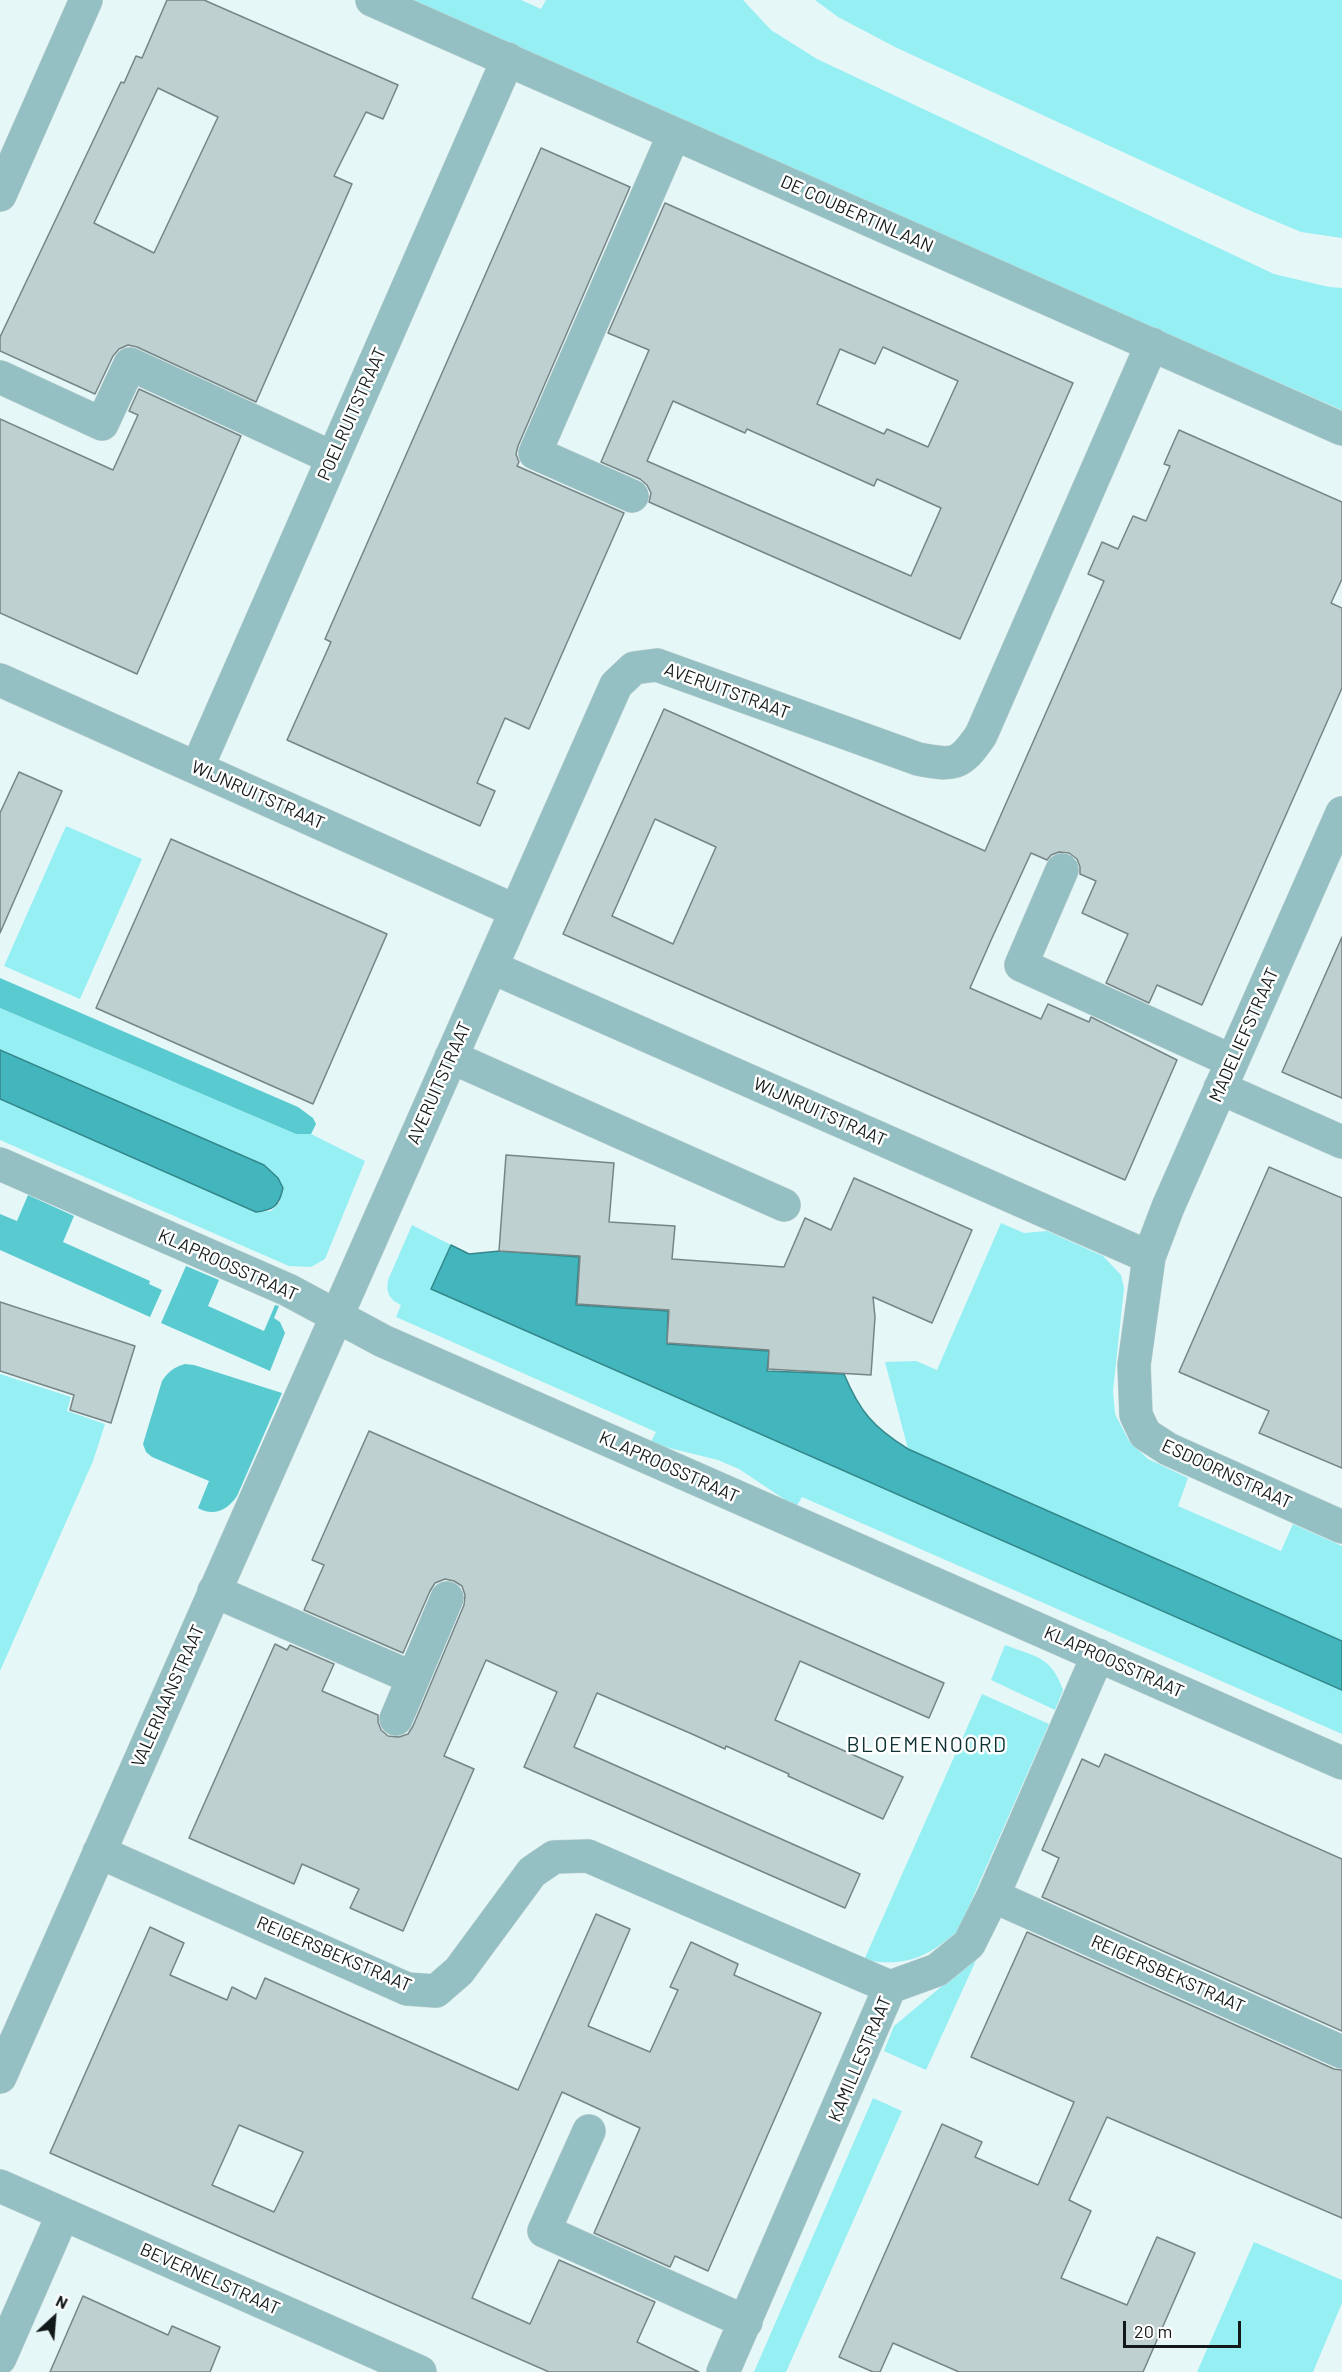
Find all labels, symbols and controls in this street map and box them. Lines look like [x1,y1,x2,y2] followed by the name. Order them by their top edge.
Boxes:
[777,171,937,257] street label: DE COUBERTINLAAN
[313,344,391,484] street label: POELRUITSTRAAT
[661,658,793,724] street label: AVERUITSTRAAT
[188,756,328,834] street label: WIJNRUITSTRAAT
[1205,964,1283,1106] street label: MADELIEFSTRAAT
[402,1018,476,1148] street label: AVERUITSTRAAT
[750,1073,890,1151] street label: WIJNRUITSTRAAT
[155,1225,301,1305] street label: KLAPROOSSTRAAT
[596,1427,742,1507] street label: KLAPROOSSTRAAT
[1159,1434,1295,1514] street label: ESDOORNSTRAAT
[127,1621,209,1771] street label: VALERIAANSTRAAT
[1041,1622,1187,1702] street label: KLAPROOSSTRAAT
[846,1732,1008,1758] district label: BLOEMENOORD
[253,1912,415,1996] street label: REIGERSBEKSTRAAT
[1088,1930,1248,2018] street label: REIGERSBEKSTRAAT
[824,1993,896,2125] street label: KAMILLESTRAAT
[137,2238,283,2320] street label: BEVERNELSTRAAT
[24,2288,84,2348] north arrow
[53,2290,71,2312] text: N
[1126,2309,1244,2347] scale bar
[1134,2320,1172,2342] text: 20 m

